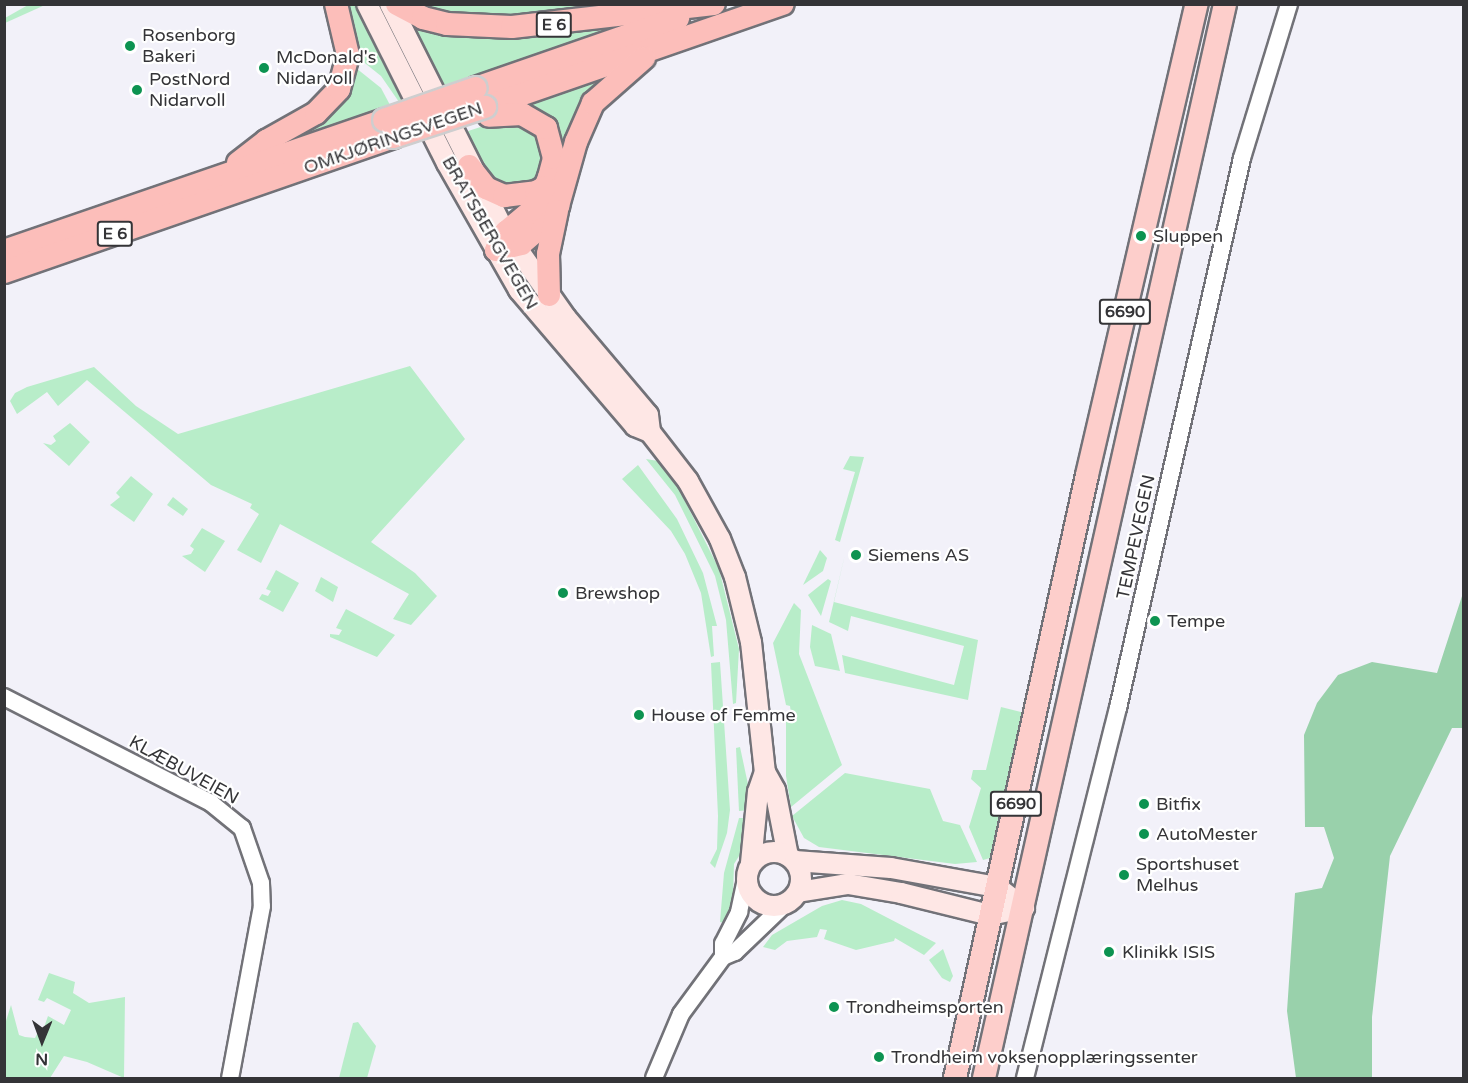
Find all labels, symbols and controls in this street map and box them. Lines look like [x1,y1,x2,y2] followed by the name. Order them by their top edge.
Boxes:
[534,12,574,38] road number: E 6
[142,25,236,68] place label: Rosenborg Bakeri
[123,39,137,53] marker: Rosenborg Bakeri
[276,47,376,90] place label: McDonald's Nidarvoll
[257,61,271,75] marker: McDonald's Nidarvoll
[149,69,230,112] place label: PostNord Nidarvoll
[130,83,144,97] marker: PostNord Nidarvoll
[301,97,485,179] street label: OMKJØRINGSVEGEN
[437,152,543,314] street label: BRATSBERGVEGEN
[96,221,134,247] road number: E 6
[1153,225,1223,247] place label: Sluppen
[1134,229,1148,243] marker: Sluppen
[1098,299,1152,325] road number: 6690
[1112,473,1160,601] street label: TEMPEVEGEN
[868,544,969,566] place label: Siemens AS
[849,548,863,562] marker: Siemens AS
[575,582,660,604] place label: Brewshop
[556,586,570,600] marker: Brewshop
[1167,610,1225,632] place label: Tempe
[1148,614,1162,628] marker: Tempe
[651,704,796,726] place label: House of Femme
[632,708,646,722] marker: House of Femme
[125,731,243,809] street label: KLÆBUVEIEN
[989,791,1043,817] road number: 6690
[1156,793,1201,815] place label: Bitfix
[1137,797,1151,811] marker: Bitfix
[1156,823,1257,845] place label: AutoMester
[1137,827,1151,841] marker: AutoMester
[1136,854,1239,896] place label: Sportshuset Melhus
[1117,868,1131,882] marker: Sportshuset Melhus
[1122,941,1215,963] place label: Klinikk ISIS
[1100,943,1118,961] marker: Klinikk ISIS
[846,996,1004,1018] place label: Trondheimsporten
[827,1000,841,1014] marker: Trondheimsporten
[12,1011,72,1071] north arrow
[891,1046,1198,1068] place label: Trondheim voksenopplæringssenter
[35,1049,48,1069] text: N
[872,1050,886,1064] marker: Trondheim voksenopplæringssenter

